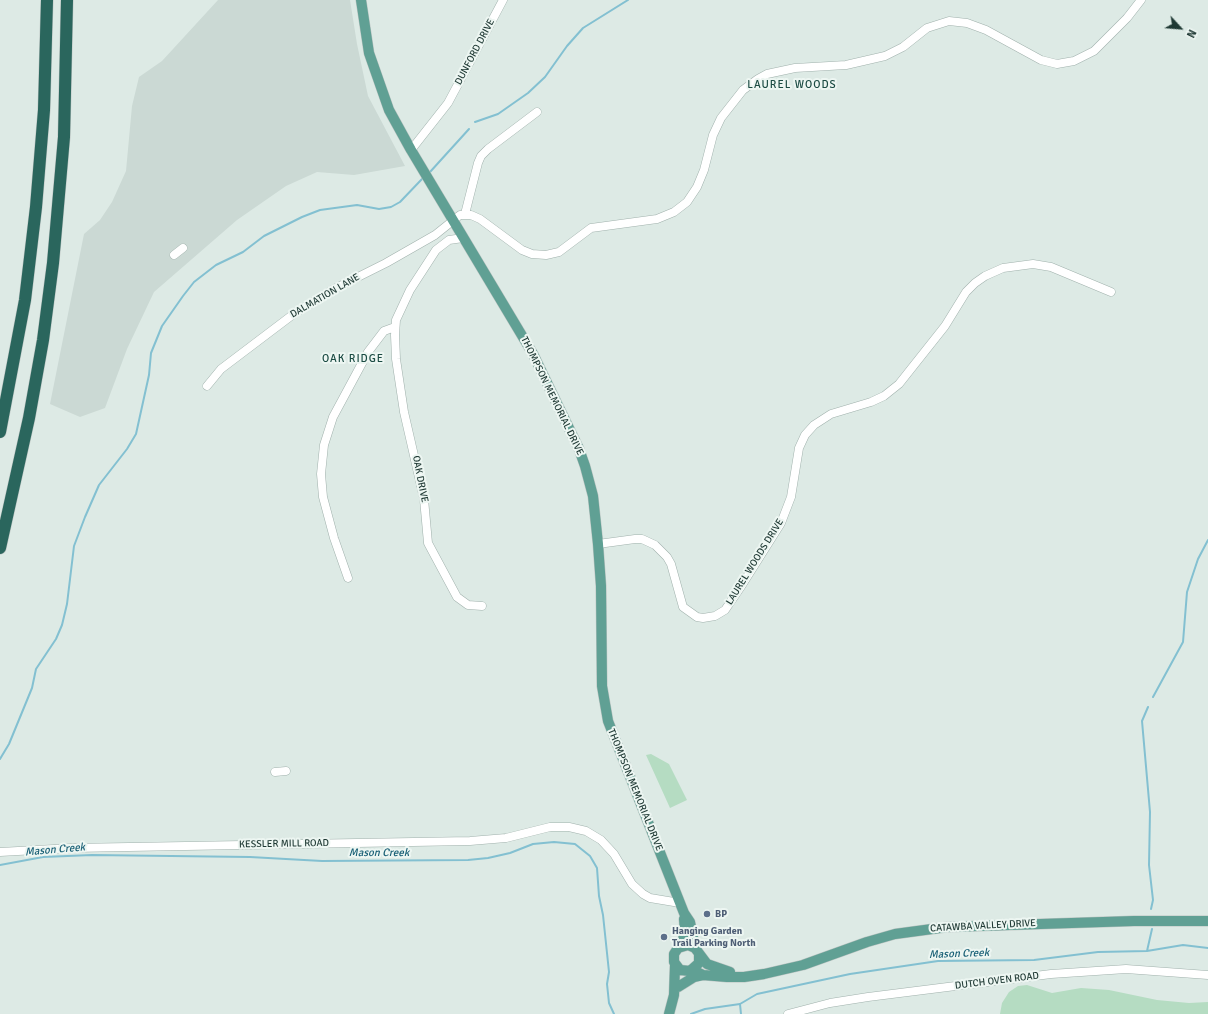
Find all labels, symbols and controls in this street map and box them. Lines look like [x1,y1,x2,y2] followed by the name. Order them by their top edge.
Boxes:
[1160,8,1200,48] north arrow
[453,17,497,87] street label: DUNFORD DRIVE
[1184,27,1199,40] text: N
[747,78,837,92] district label: LAUREL WOODS
[288,271,362,321] street label: DALMATION LANE
[518,335,586,457] street label: THOMPSON MEMORIAL DRIVE
[322,352,384,366] district label: OAK RIDGE
[410,455,430,503] street label: OAK DRIVE
[724,517,786,607] street label: LAUREL WOODS DRIVE
[605,727,665,853] street label: THOMPSON MEMORIAL DRIVE
[239,837,329,851] street label: KESSLER MILL ROAD
[24,841,86,859] water label: Mason Creek
[349,846,409,860] water label: Mason Creek
[715,908,727,920] place label: BP
[702,909,712,919] marker: BP
[930,917,1036,935] street label: CATAWBA VALLEY DRIVE
[672,925,756,948] place label: Hanging Garden Trail Parking North
[659,932,669,942] marker: Hanging Garden Trail Parking North
[929,946,989,962] water label: Mason Creek
[954,970,1040,992] street label: DUTCH OVEN ROAD

